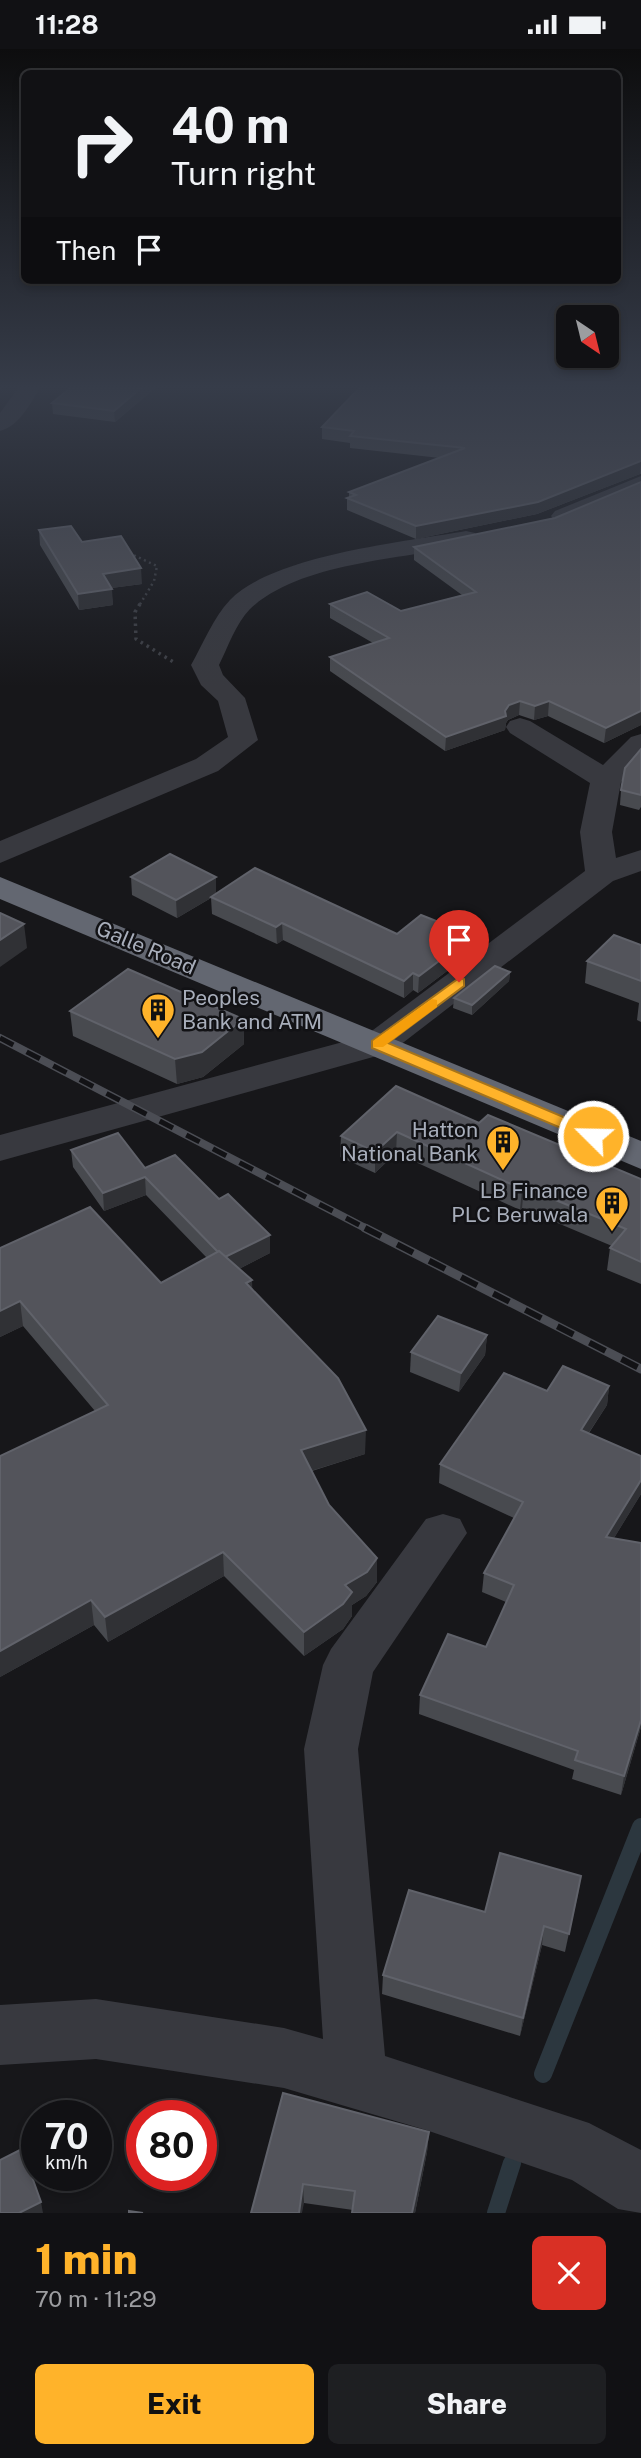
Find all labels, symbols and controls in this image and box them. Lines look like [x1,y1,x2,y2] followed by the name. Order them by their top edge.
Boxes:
[35,9,99,40] text: 11:28
[171,96,290,154] text: 40 m
[56,98,147,189] icon: right
[171,155,316,192] text: Turn right
[130,231,168,269] icon: arrive
[56,235,116,266] text: Then
[556,305,620,367] north arrow
[556,305,619,368] map controls
[429,910,489,982] pin
[93,915,200,980] street label: Galle Road
[440,921,478,959] icon: arrive
[182,985,322,1034] place label: Peoples Bank and ATM
[139,991,177,1040] building icon: Peoples Bank and ATM
[556,1099,630,1173] position arrow
[341,1117,478,1166] place label: Hatton National Bank
[484,1123,522,1172] building icon: Hatton National Bank
[451,1178,588,1227] place label: LB Finance PLC Beruwala
[593,1184,631,1233] building icon: LB Finance PLC Beruwala
[126,2100,217,2191] speed limit sign: 80
[44,2116,89,2157] text: 70
[45,2152,88,2173] text: km/h
[35,2234,138,2283] text: 1 min
[532,2236,606,2310] button: close
[35,2285,157,2312] text: 70 m · 11:29
[35,2364,314,2444] button: Exit
[328,2364,606,2444] button: Share

